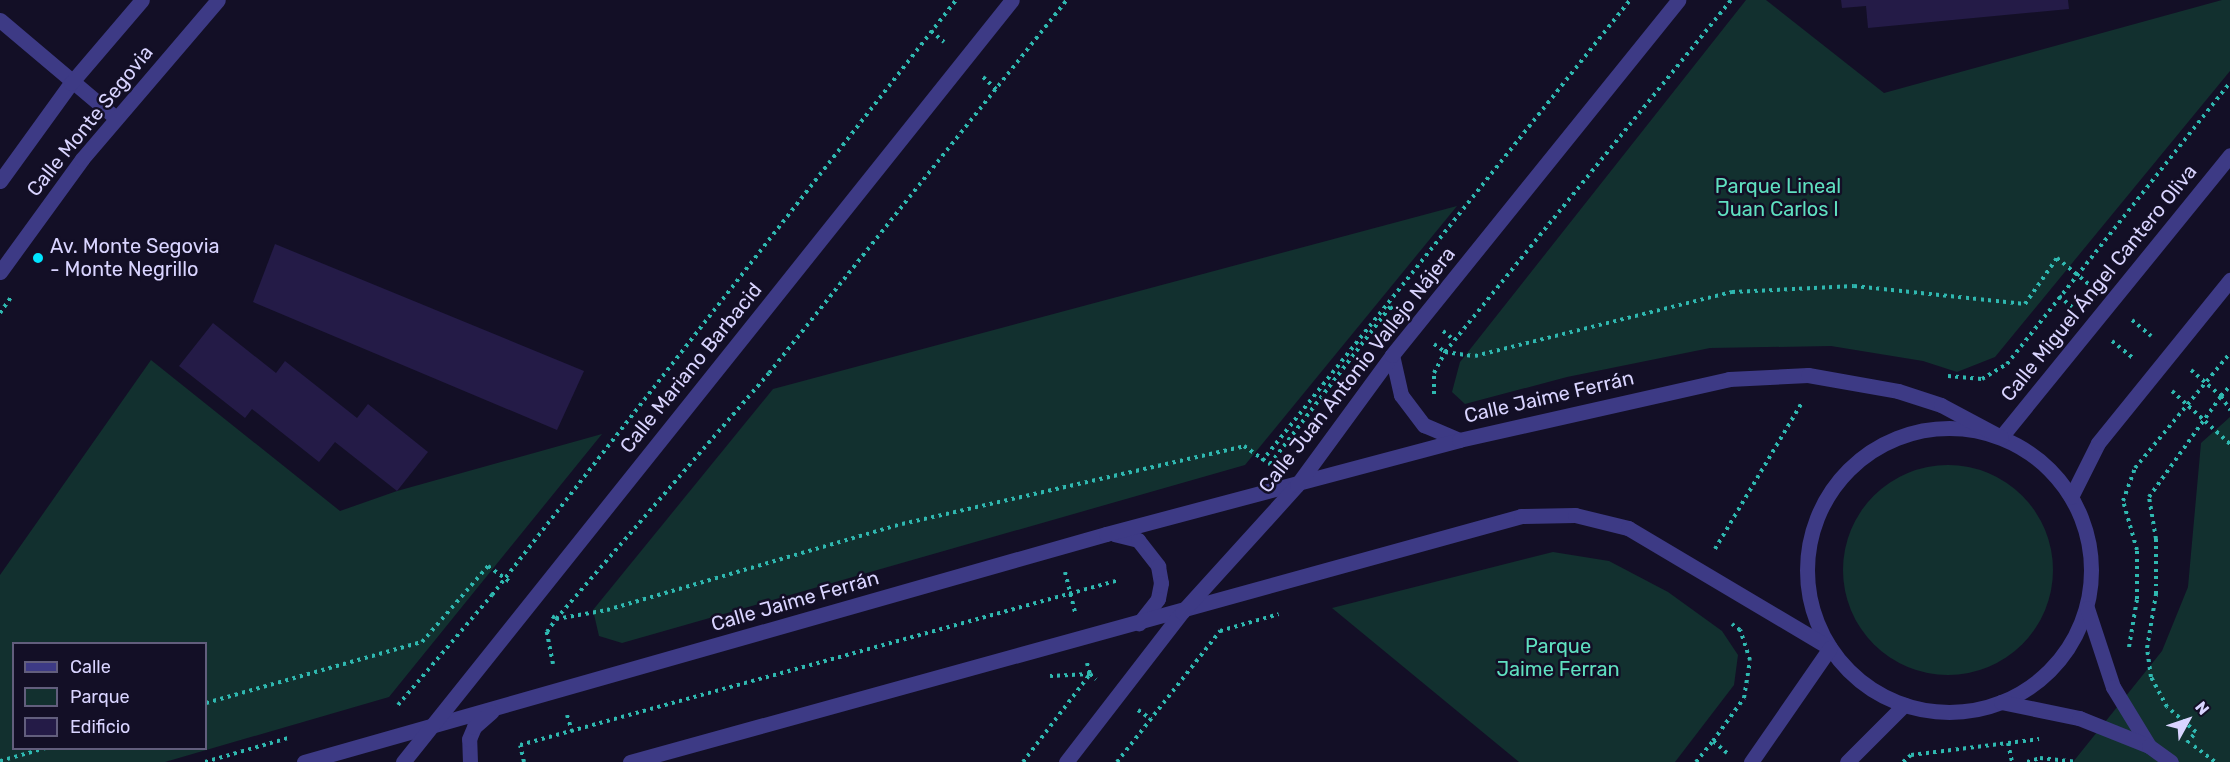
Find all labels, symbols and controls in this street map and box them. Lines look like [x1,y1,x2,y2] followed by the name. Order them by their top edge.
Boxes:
[22,41,158,201] street label: Calle Monte Segovia
[1996,160,2202,406] street label: Calle Miguel Ángel Cantero Oliva
[1715,175,1841,222] park label: Parque Lineal Juan Carlos I
[50,234,220,281] place label: Av. Monte Segovia - Monte Negrillo
[1253,242,1461,498] street label: Calle Juan Antonio Vallejo Nájera
[31,251,45,265] marker: Av. Monte Segovia - Monte Negrillo
[615,278,767,458] street label: Calle Mariano Barbacid
[1462,366,1636,428] street label: Calle Jaime Ferrán
[708,566,882,636] street label: Calle Jaime Ferrán
[1496,634,1620,681] park label: Parque Jaime Ferran
[12,642,207,750] legend
[70,656,111,678] text: Calle
[70,686,130,708] text: Parque
[2158,690,2218,750] north arrow
[2191,698,2213,719] text: N
[70,716,130,738] text: Edificio

